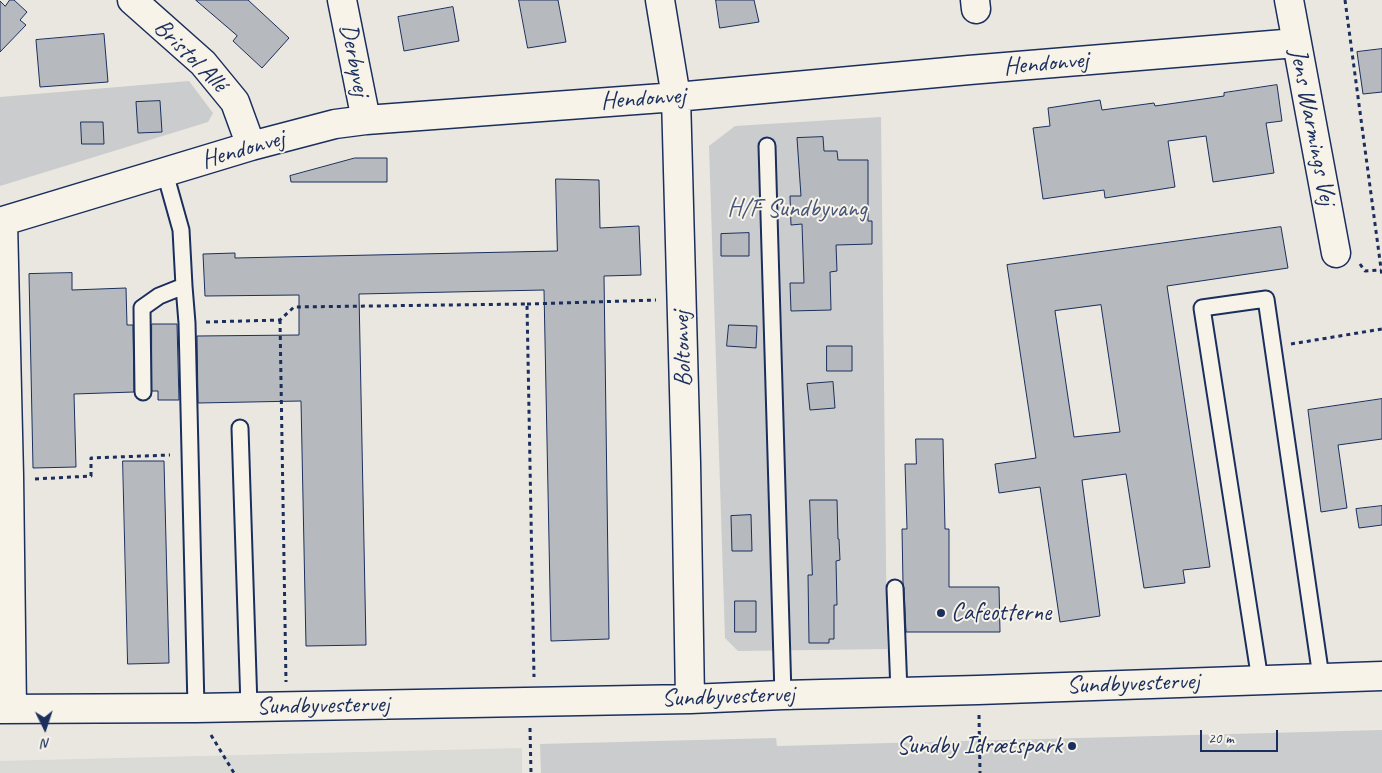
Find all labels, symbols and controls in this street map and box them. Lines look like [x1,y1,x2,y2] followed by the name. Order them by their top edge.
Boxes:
[147,13,233,99] street label: Bristol Allé
[332,21,376,99] street label: Derbyvej
[1002,45,1090,83] street label: Hendonvej
[1282,46,1342,208] street label: Jens Warmings Vej
[600,81,686,117] street label: Hendonvej
[198,124,288,176] street label: Hendonvej
[727,194,867,224] park label: H/F Sundbyvang
[667,311,699,387] street label: Boltonvej
[951,598,1051,628] place label: Cafeotterne
[935,607,947,619] marker: Cafeotterne
[1066,667,1200,701] street label: Sundbyvestervej
[661,680,795,714] street label: Sundbyvestervej
[256,690,390,722] street label: Sundbyvestervej
[20,703,70,753] north arrow
[1202,720,1280,752] scale bar
[1208,729,1234,748] text: 20 m
[896,731,1062,761] place label: Sundby Idrætspark
[41,735,51,752] text: N
[1066,740,1078,752] marker: Sundby Idrætspark

